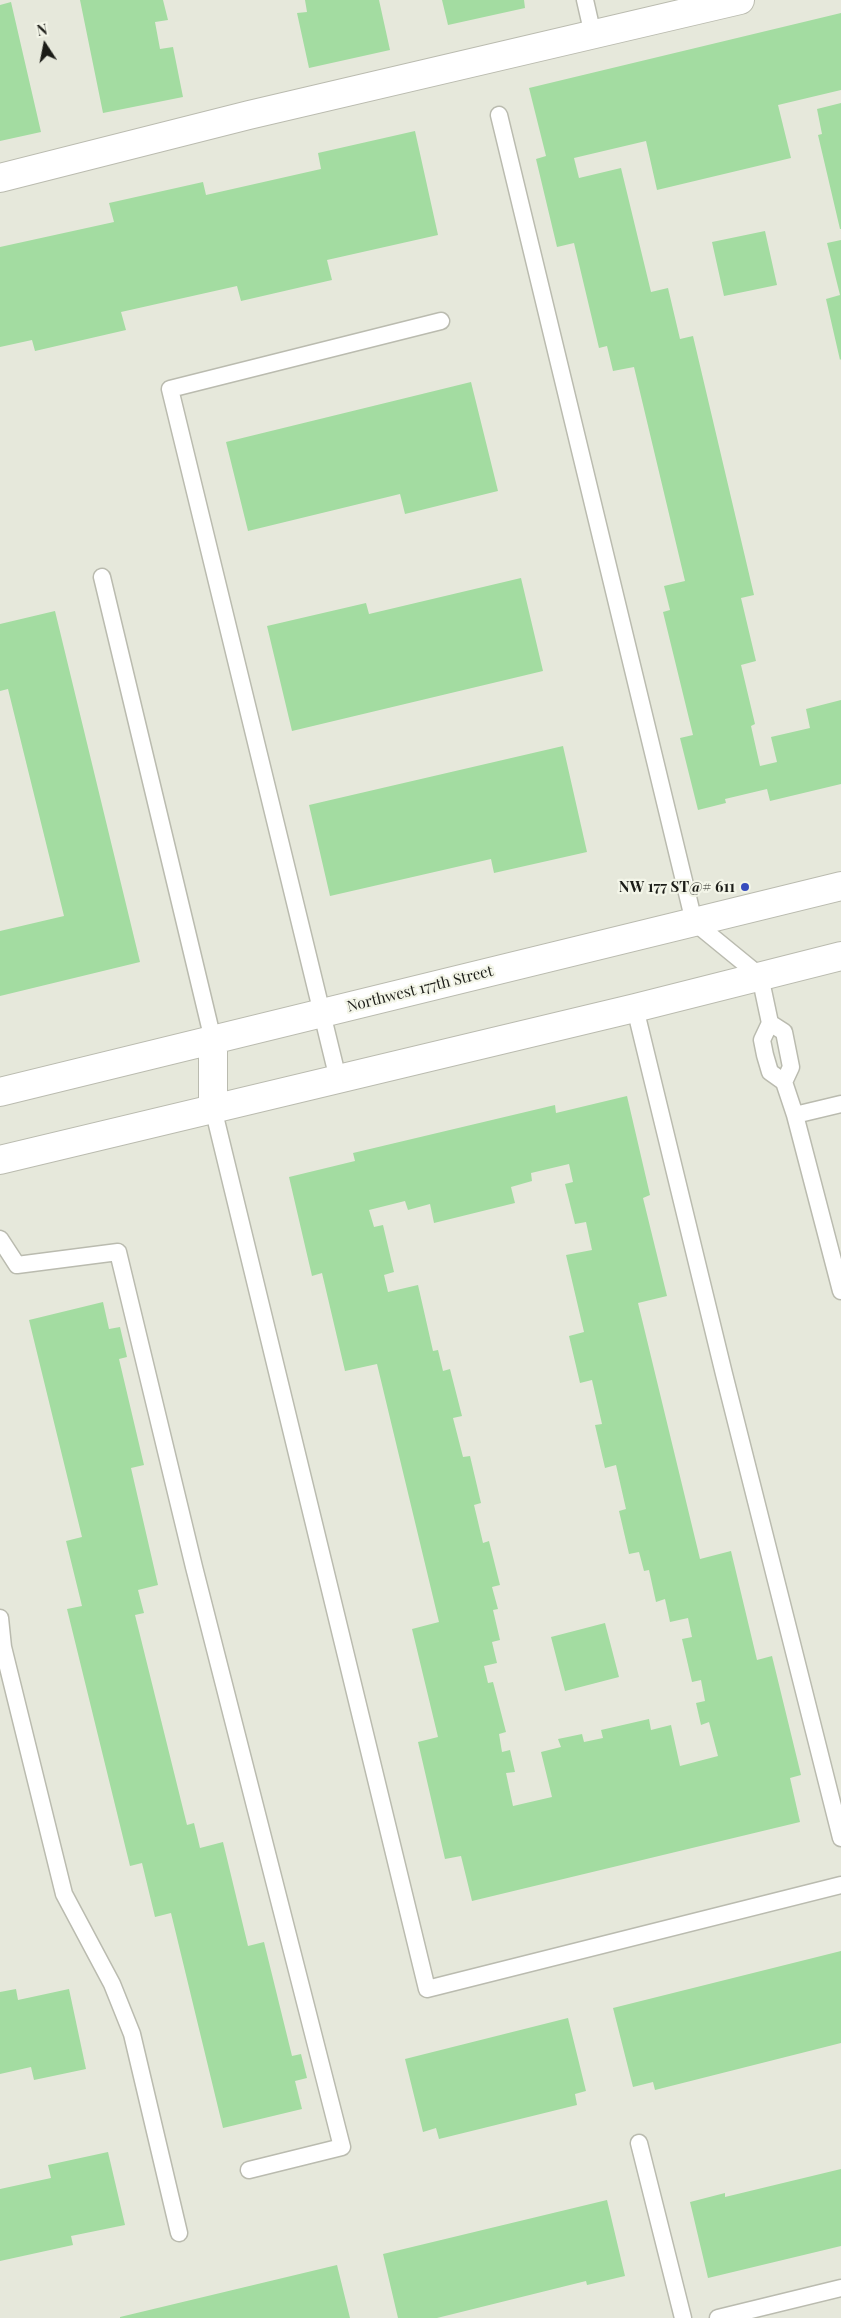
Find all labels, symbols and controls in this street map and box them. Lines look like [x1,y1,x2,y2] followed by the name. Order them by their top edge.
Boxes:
[35,19,49,40] text: N
[20,20,70,70] north arrow
[619,878,735,896] place label: NW 177 ST@# 611
[739,881,751,893] marker: NW 177 ST@# 611
[345,962,495,1016] street label: Northwest 177th Street

